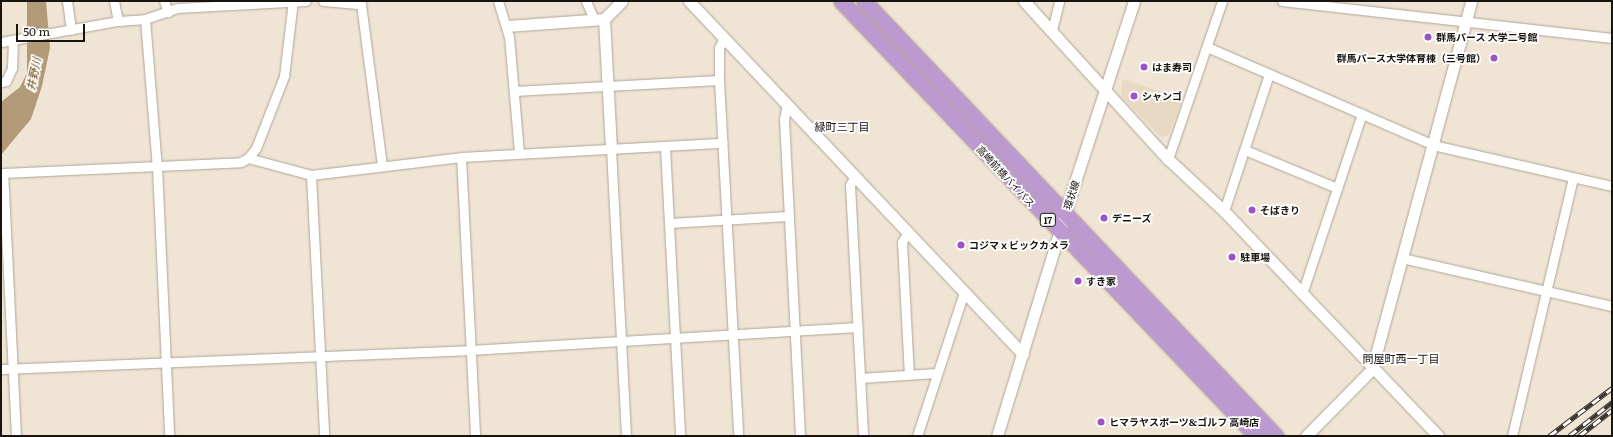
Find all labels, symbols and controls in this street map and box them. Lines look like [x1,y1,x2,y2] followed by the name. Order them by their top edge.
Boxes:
[18,16,87,42] scale bar
[23,22,50,40] text: 50 m
[1436,31,1538,43] place label: 群馬パース 大学二号館
[1423,32,1433,42] marker: 群馬パース 大学二号館
[1336,52,1486,64] place label: 群馬パース大学体育棟（三号館）
[1489,53,1499,63] marker: 群馬パース大学体育棟（三号館）
[23,56,43,92] water label: 井野川
[1152,61,1192,73] place label: はま寿司
[1139,62,1149,72] marker: はま寿司
[1142,90,1182,102] place label: シャンゴ
[1129,91,1139,101] marker: シャンゴ
[815,119,869,133] district label: 緑町三丁目
[974,143,1038,209] street label: 高崎前橋バイパス
[1061,179,1081,211] street label: 環状線
[1260,204,1300,216] place label: そばきり
[1247,205,1257,215] marker: そばきり
[1112,212,1152,224] place label: デニーズ
[1039,213,1057,227] road number: 17
[1099,213,1109,223] marker: デニーズ
[969,239,1069,251] place label: コジマｘビックカメラ
[956,240,966,250] marker: コジマｘビックカメラ
[1240,251,1270,263] place label: 駐車場
[1227,252,1237,262] marker: 駐車場
[1086,275,1116,287] place label: すき家
[1073,276,1083,286] marker: すき家
[1363,351,1439,365] district label: 問屋町西一丁目
[1109,416,1259,428] place label: ヒマラヤスポーツ&ゴルフ 高崎店
[1096,417,1106,427] marker: ヒマラヤスポーツ&ゴルフ 高崎店

